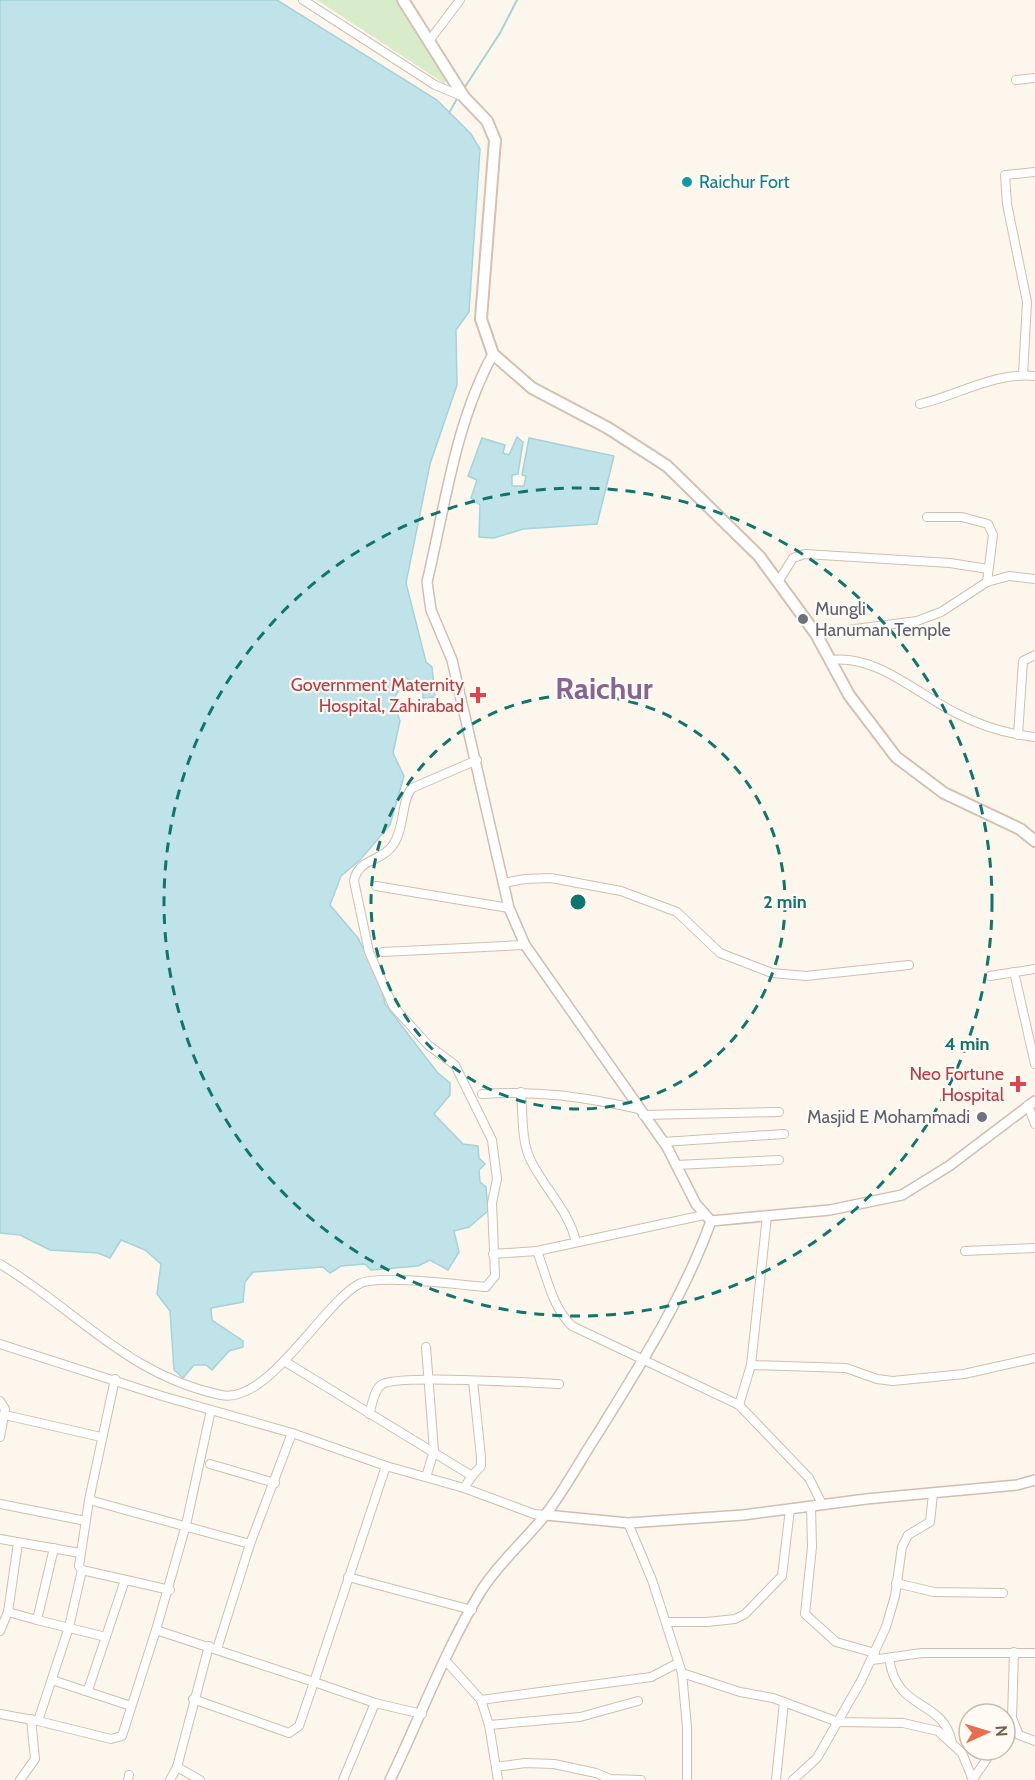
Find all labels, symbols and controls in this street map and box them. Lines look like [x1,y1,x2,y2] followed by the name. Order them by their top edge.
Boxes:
[699,171,790,193] place label: Raichur Fort
[680,175,694,189] marker: Raichur Fort
[815,598,951,641] place label: Mungli Hanuman Temple
[796,612,810,626] marker: Mungli Hanuman Temple
[555,670,653,707] district label: Raichur
[291,674,464,717] place label: Government Maternity Hospital, Zahirabad
[469,686,487,704] marker: Government Maternity Hospital, Zahirabad
[763,891,807,913] text: 2 min
[568,892,588,912] centre of rings
[944,1033,990,1055] text: 4 min
[909,1063,1005,1106] place label: Neo Fortune Hospital
[1009,1075,1027,1093] marker: Neo Fortune Hospital
[807,1106,970,1128] place label: Masjid E Mohammadi
[975,1110,989,1124] marker: Masjid E Mohammadi
[957,1702,1017,1762] north arrow
[992,1725,1011,1737] text: N

